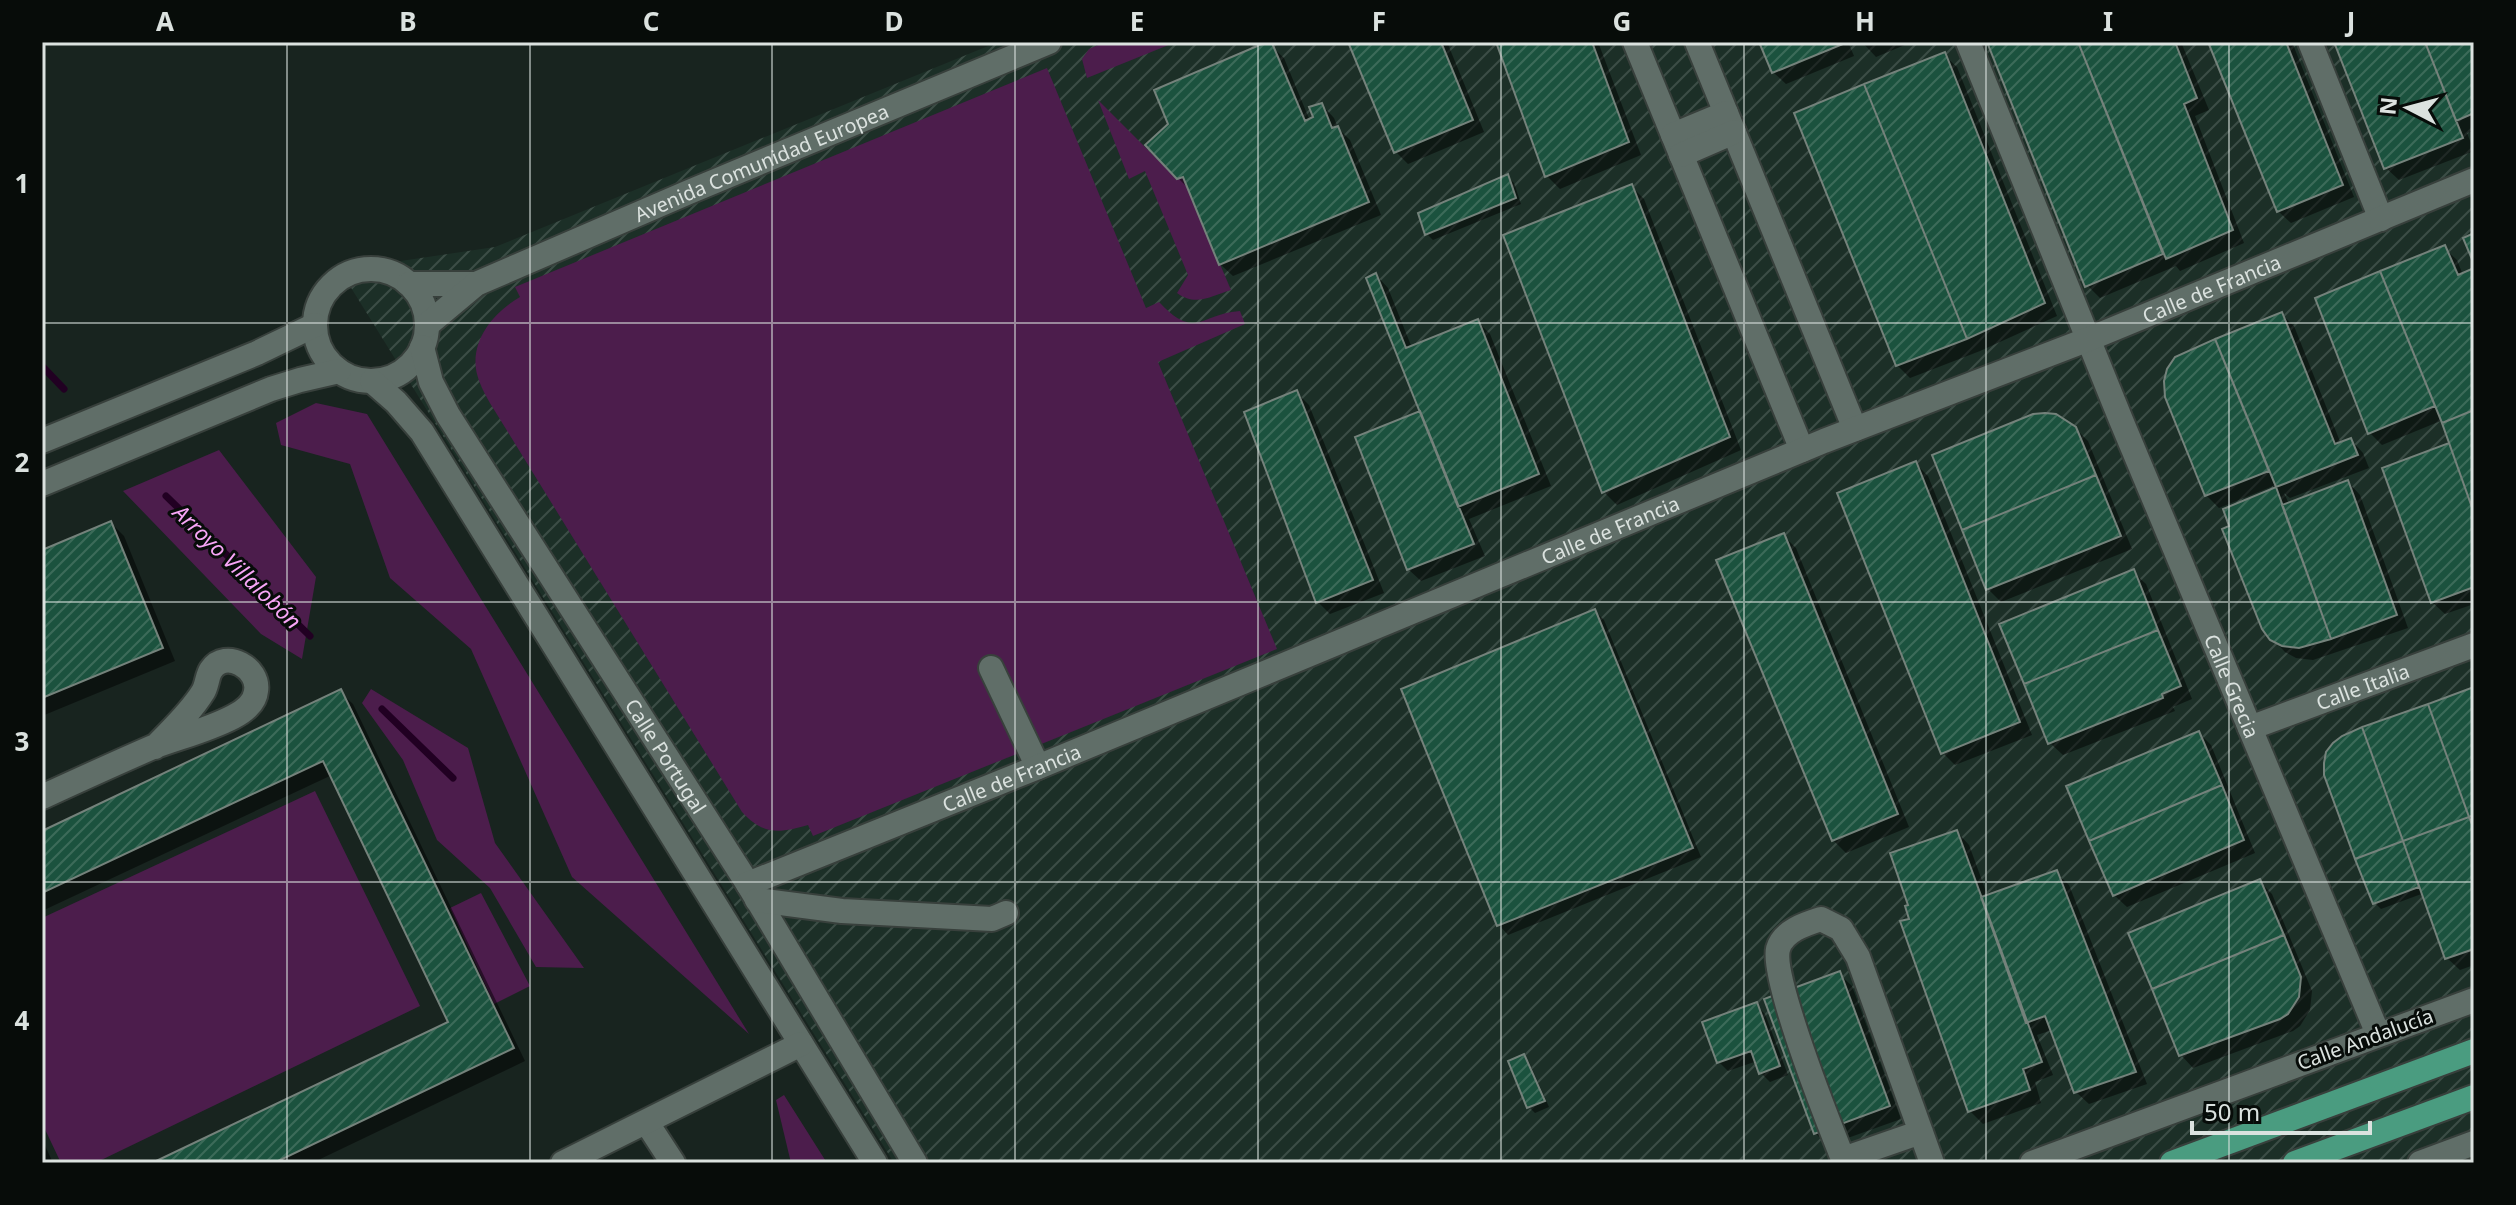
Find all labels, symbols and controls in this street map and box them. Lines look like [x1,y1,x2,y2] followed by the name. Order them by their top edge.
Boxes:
[156,3,174,39] text: A
[399,3,417,39] text: B
[643,3,659,39] text: C
[884,3,904,39] text: D
[1130,3,1144,39] text: E
[1372,3,1386,39] text: F
[1613,3,1631,39] text: G
[1855,3,1875,39] text: H
[2103,3,2113,39] text: I
[2345,3,2355,39] text: J
[2368,68,2448,148] north arrow
[2371,95,2403,116] text: N
[630,97,892,228] street label: Avenida Comunidad Europea
[15,165,29,201] text: 1
[2138,248,2285,329] street label: Calle de Francia
[15,444,30,480] text: 2
[1537,489,1683,570] street label: Calle de Francia
[166,496,309,635] water label: Arroyo Villalobón
[2199,630,2266,742] street label: Calle Grecia
[2312,657,2413,716] street label: Calle Italia
[619,693,713,819] street label: Calle Portugal
[15,723,29,759] text: 3
[938,737,1085,818] street label: Calle de Francia
[15,1002,30,1038] text: 4
[2293,1002,2437,1076] street label: Calle Andalucía
[2192,1085,2370,1135] scale bar
[2204,1095,2260,1128] text: 50 m

